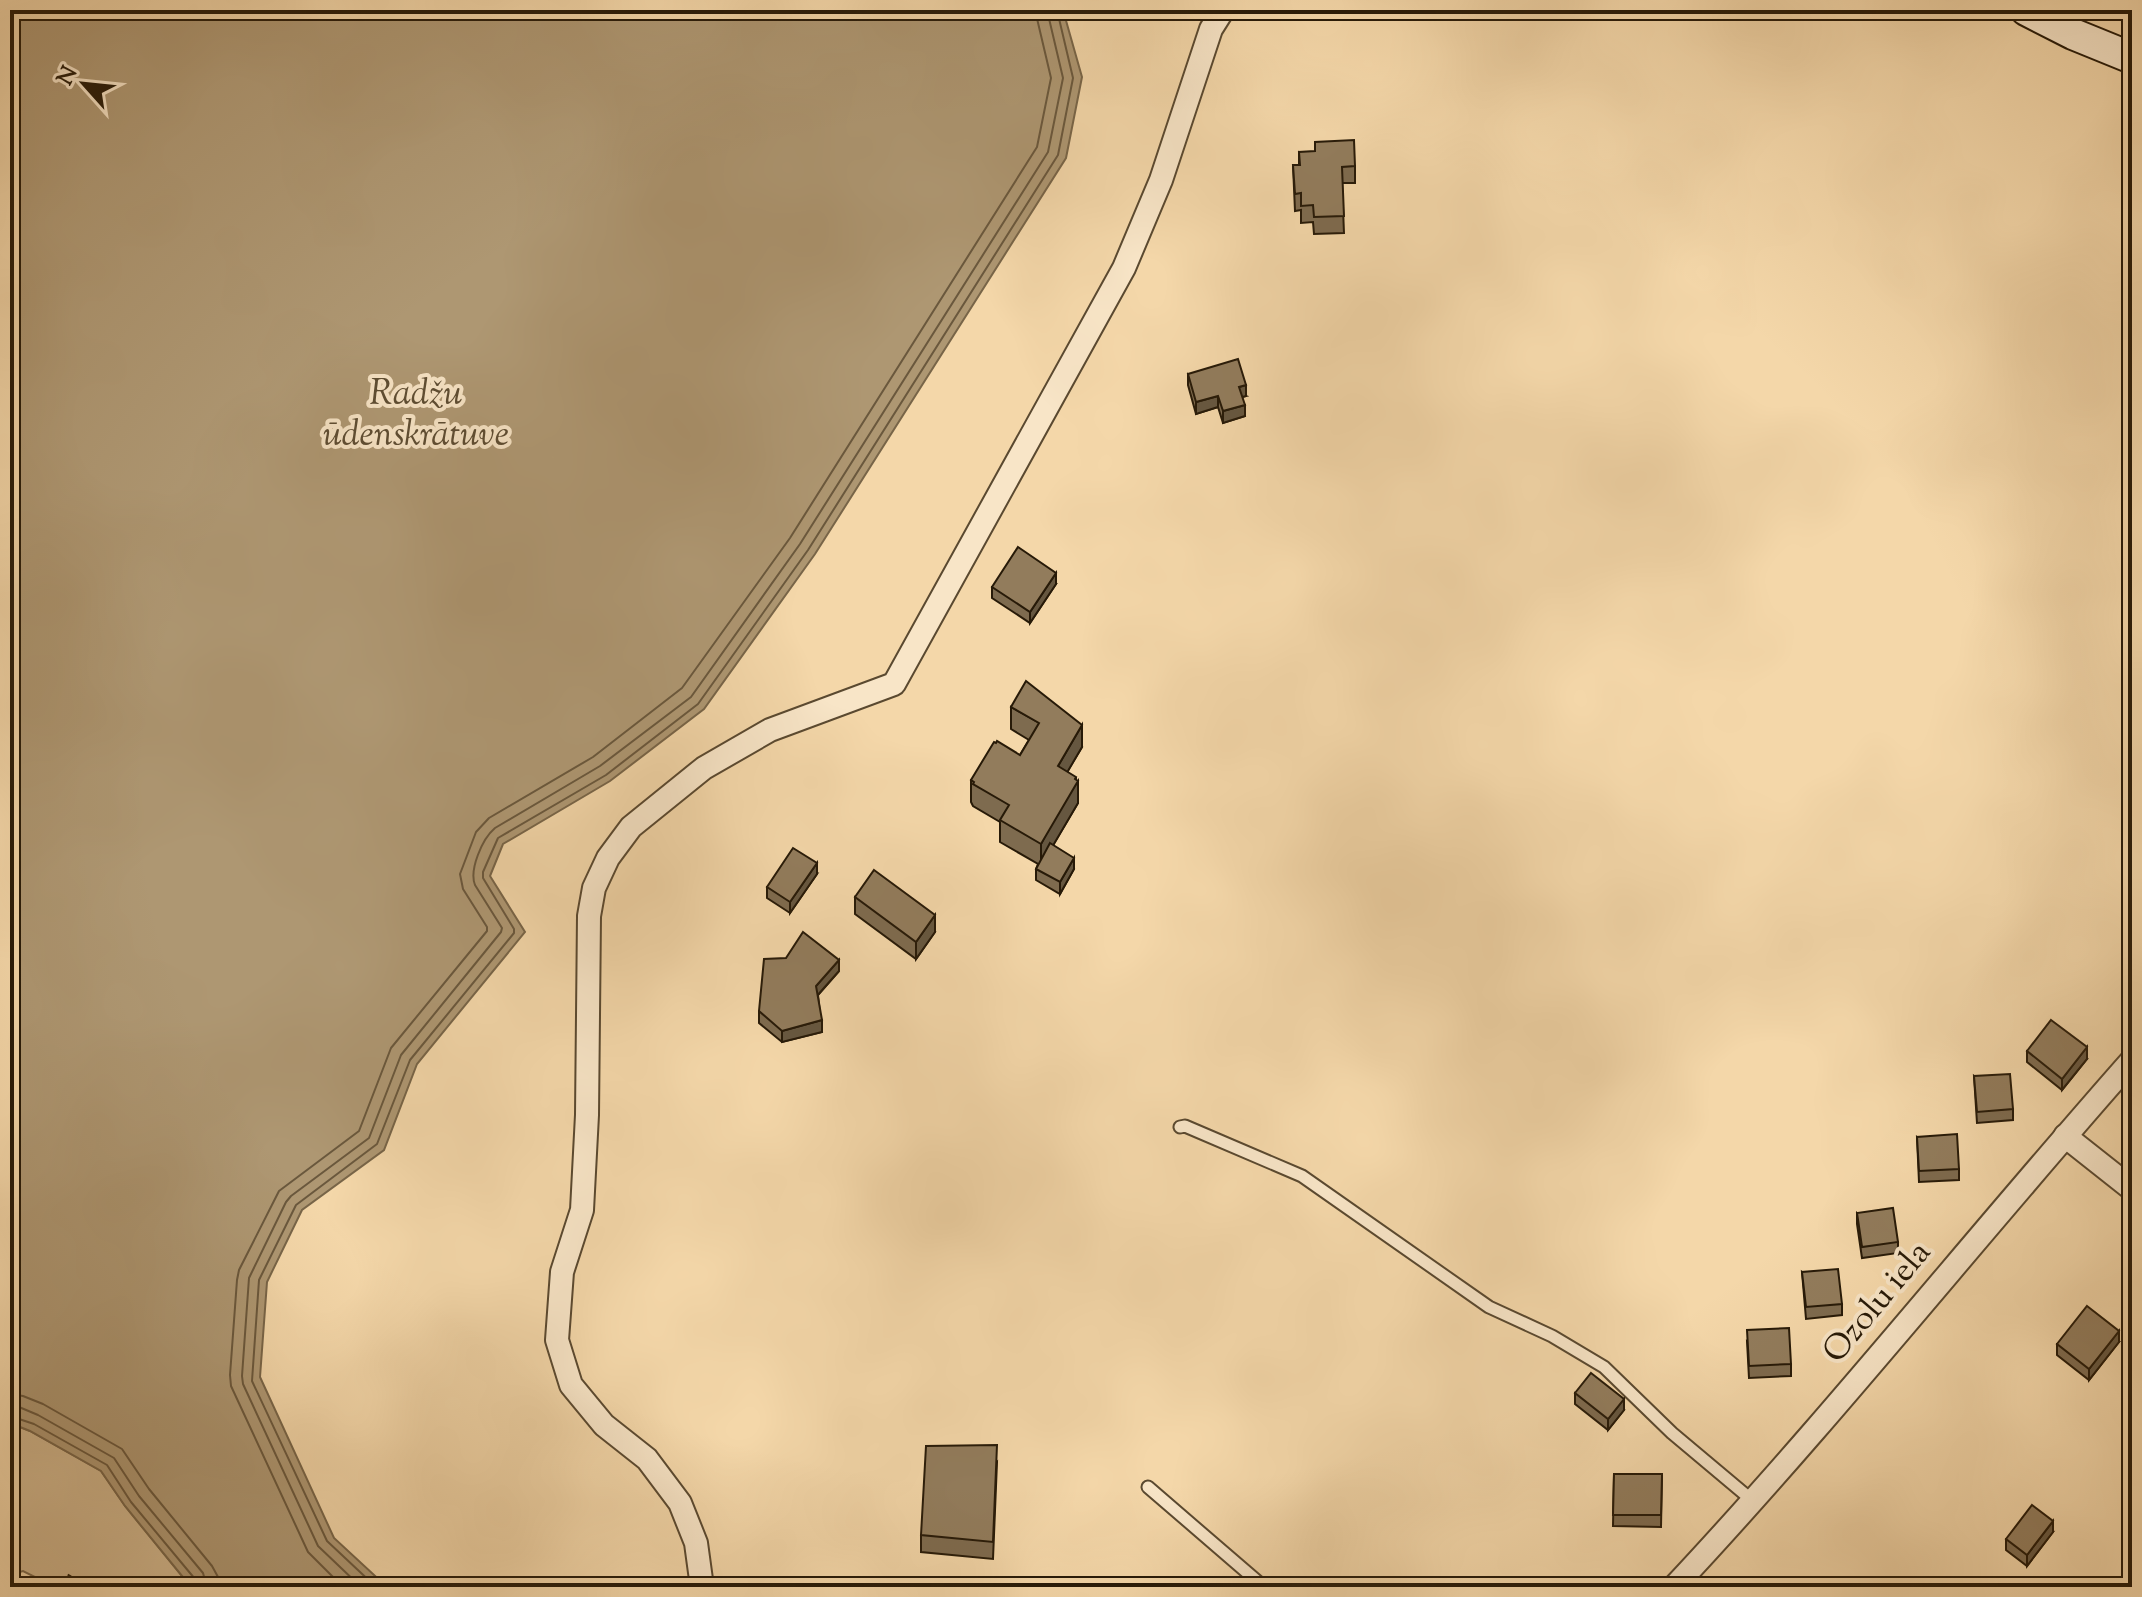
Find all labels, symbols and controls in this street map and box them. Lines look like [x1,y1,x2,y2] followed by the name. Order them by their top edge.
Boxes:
[44,44,124,124] north arrow
[51,61,87,91] text: N
[323,369,509,462] water label: Radžu ūdenskrātuve
[1812,1231,1944,1375] street label: Ozolu iela

